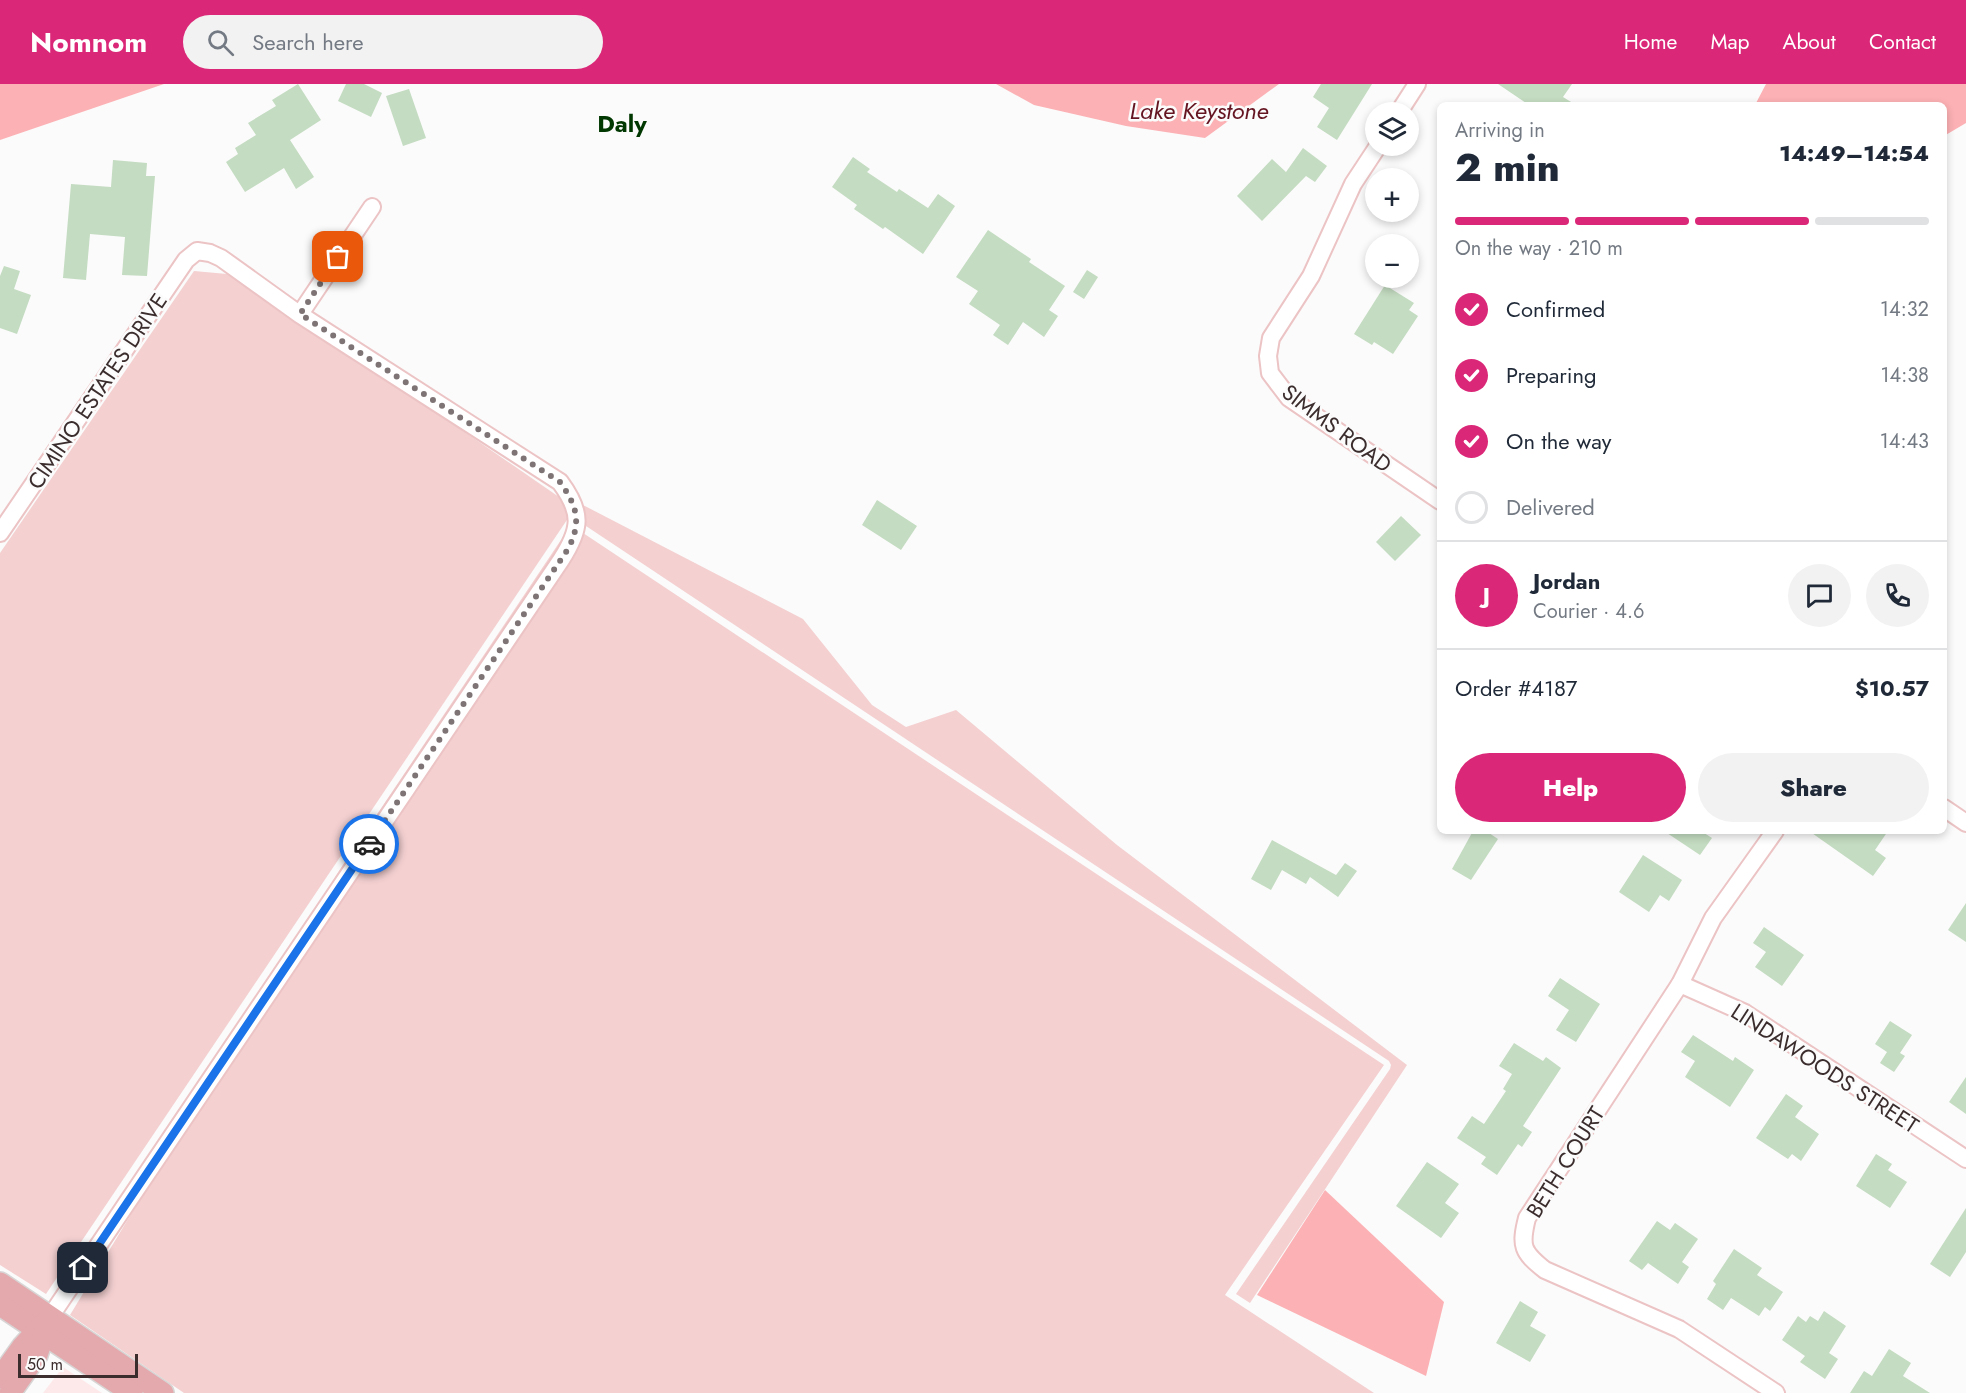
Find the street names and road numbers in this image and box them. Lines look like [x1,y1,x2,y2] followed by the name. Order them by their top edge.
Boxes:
[19,287,175,495] street label: CIMINO ESTATES DRIVE
[1275,376,1399,480] street label: SIMMS ROAD
[1725,995,1926,1141] street label: LINDAWOODS STREET
[1518,1100,1612,1224] street label: BETH COURT

